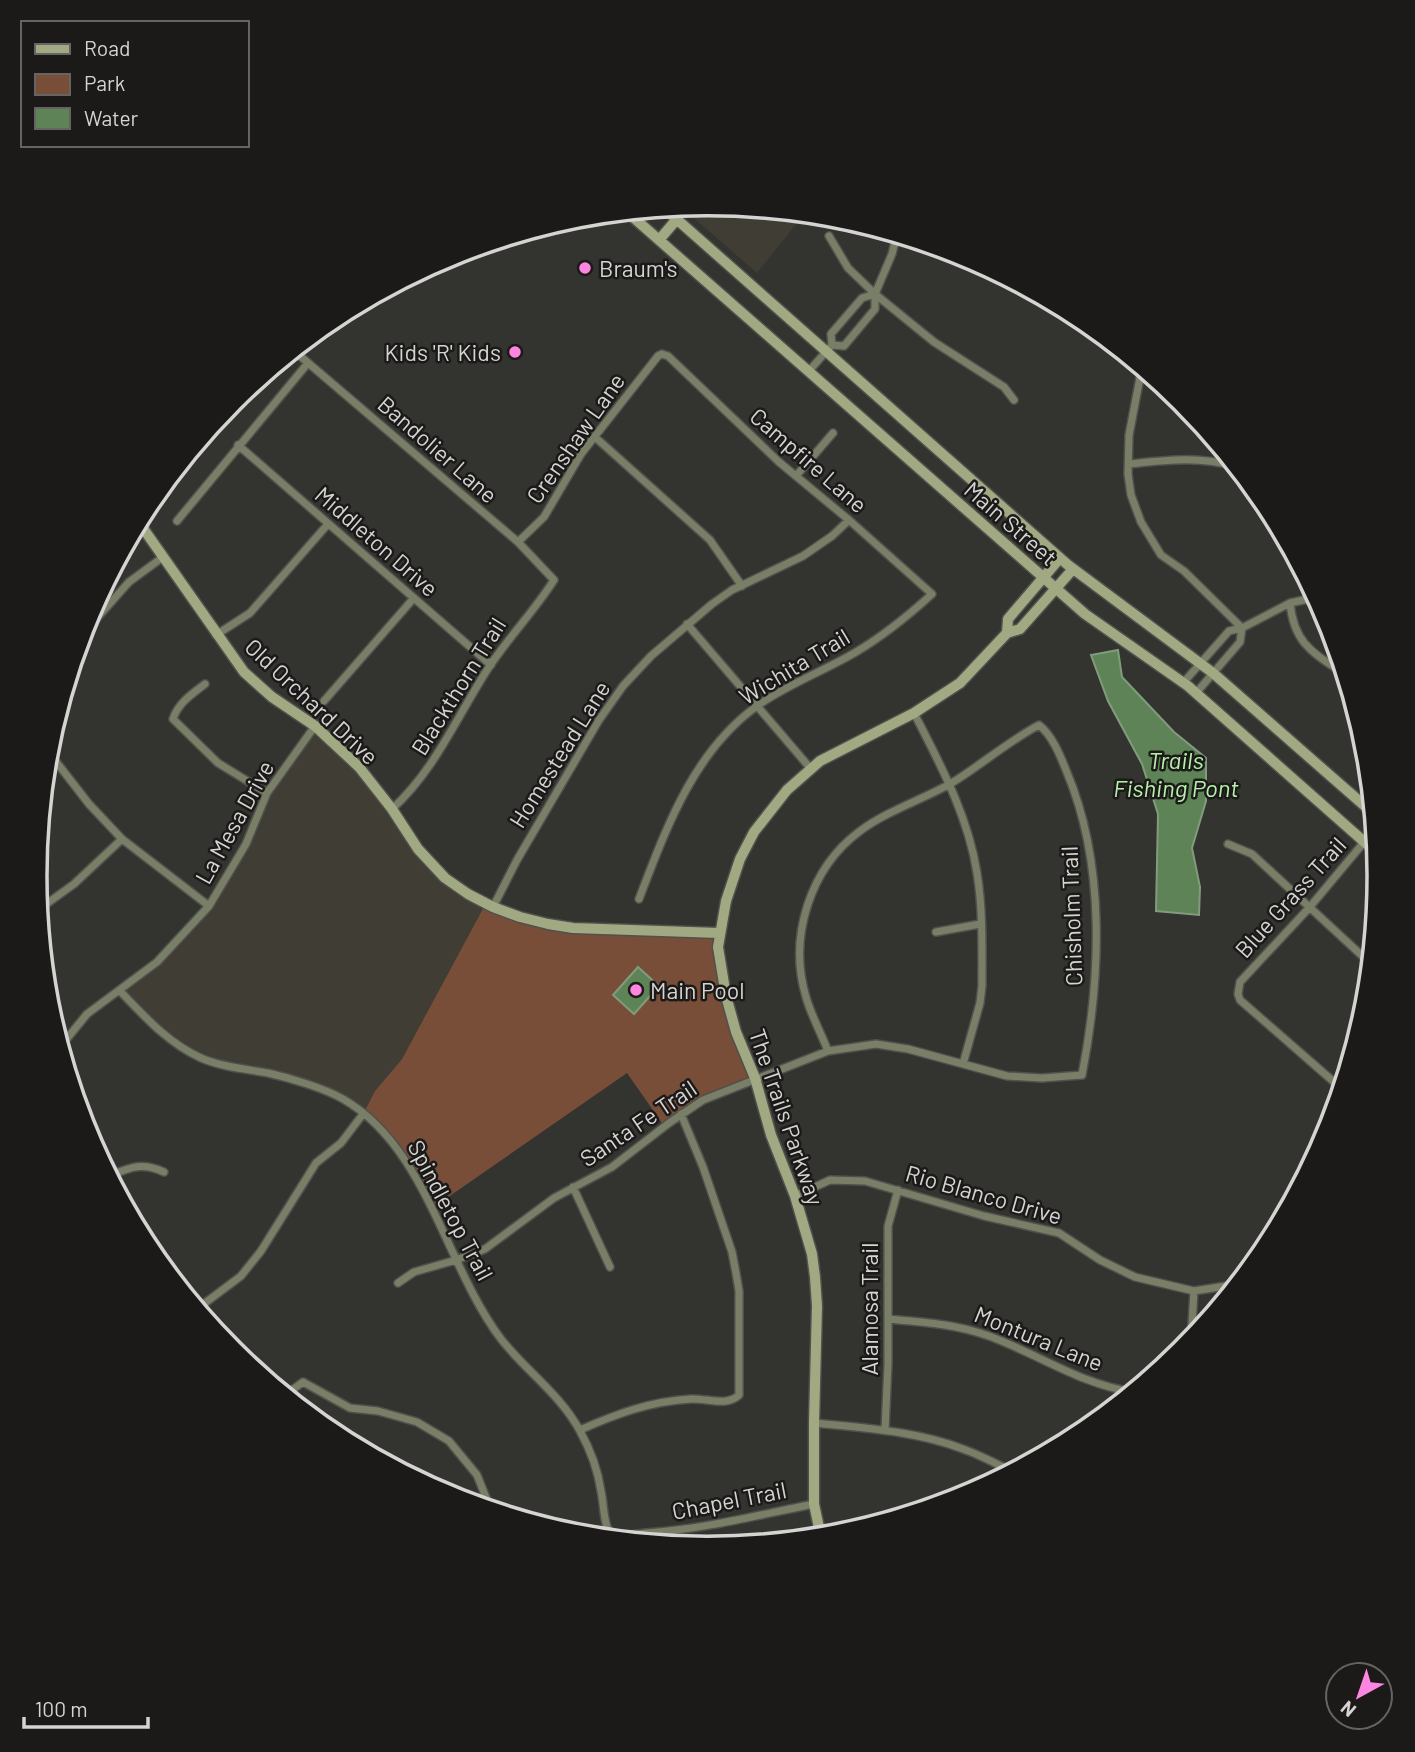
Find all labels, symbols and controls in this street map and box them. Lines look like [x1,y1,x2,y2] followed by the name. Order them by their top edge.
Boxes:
[21,21,248,147] legend
[84,35,130,60] text: Road
[84,70,125,95] text: Park
[84,105,139,130] text: Water
[599,254,678,282] place label: Braum's
[577,260,593,276] marker: Braum's
[385,338,501,366] place label: Kids 'R' Kids
[507,344,523,360] marker: Kids 'R' Kids
[520,368,630,508] street label: Crenshaw Lane
[373,390,503,508] street label: Bandolier Lane
[745,402,873,518] street label: Campfire Lane
[959,475,1063,571] street label: Main Street
[310,480,444,602] street label: Middleton Drive
[405,612,511,760] street label: Blackthorn Trail
[734,622,854,710] street label: Wichita Trail
[240,632,384,770] street label: Old Orchard Drive
[503,675,615,833] street label: Homestead Lane
[1113,745,1239,802] water label: Trails Fishing Pont
[189,755,279,889] street label: La Mesa Drive
[1229,831,1351,963] street label: Blue Grass Trail
[1055,846,1087,986] street label: Chisholm Trail
[650,976,745,1004] place label: Main Pool
[628,982,644,998] marker: Main Pool
[744,1025,830,1209] street label: The Trails Parkway
[574,1074,702,1172] street label: Santa Fe Trail
[402,1135,500,1285] street label: Spindletop Trail
[903,1158,1065,1230] street label: Rio Blanco Drive
[855,1243,883,1375] street label: Alamosa Trail
[971,1300,1107,1376] street label: Montura Lane
[669,1475,789,1525] street label: Chapel Trail
[1324,1661,1394,1731] north arrow
[24,1686,149,1730] scale bar
[35,1696,88,1721] text: 100 m
[1336,1697,1360,1722] text: N

